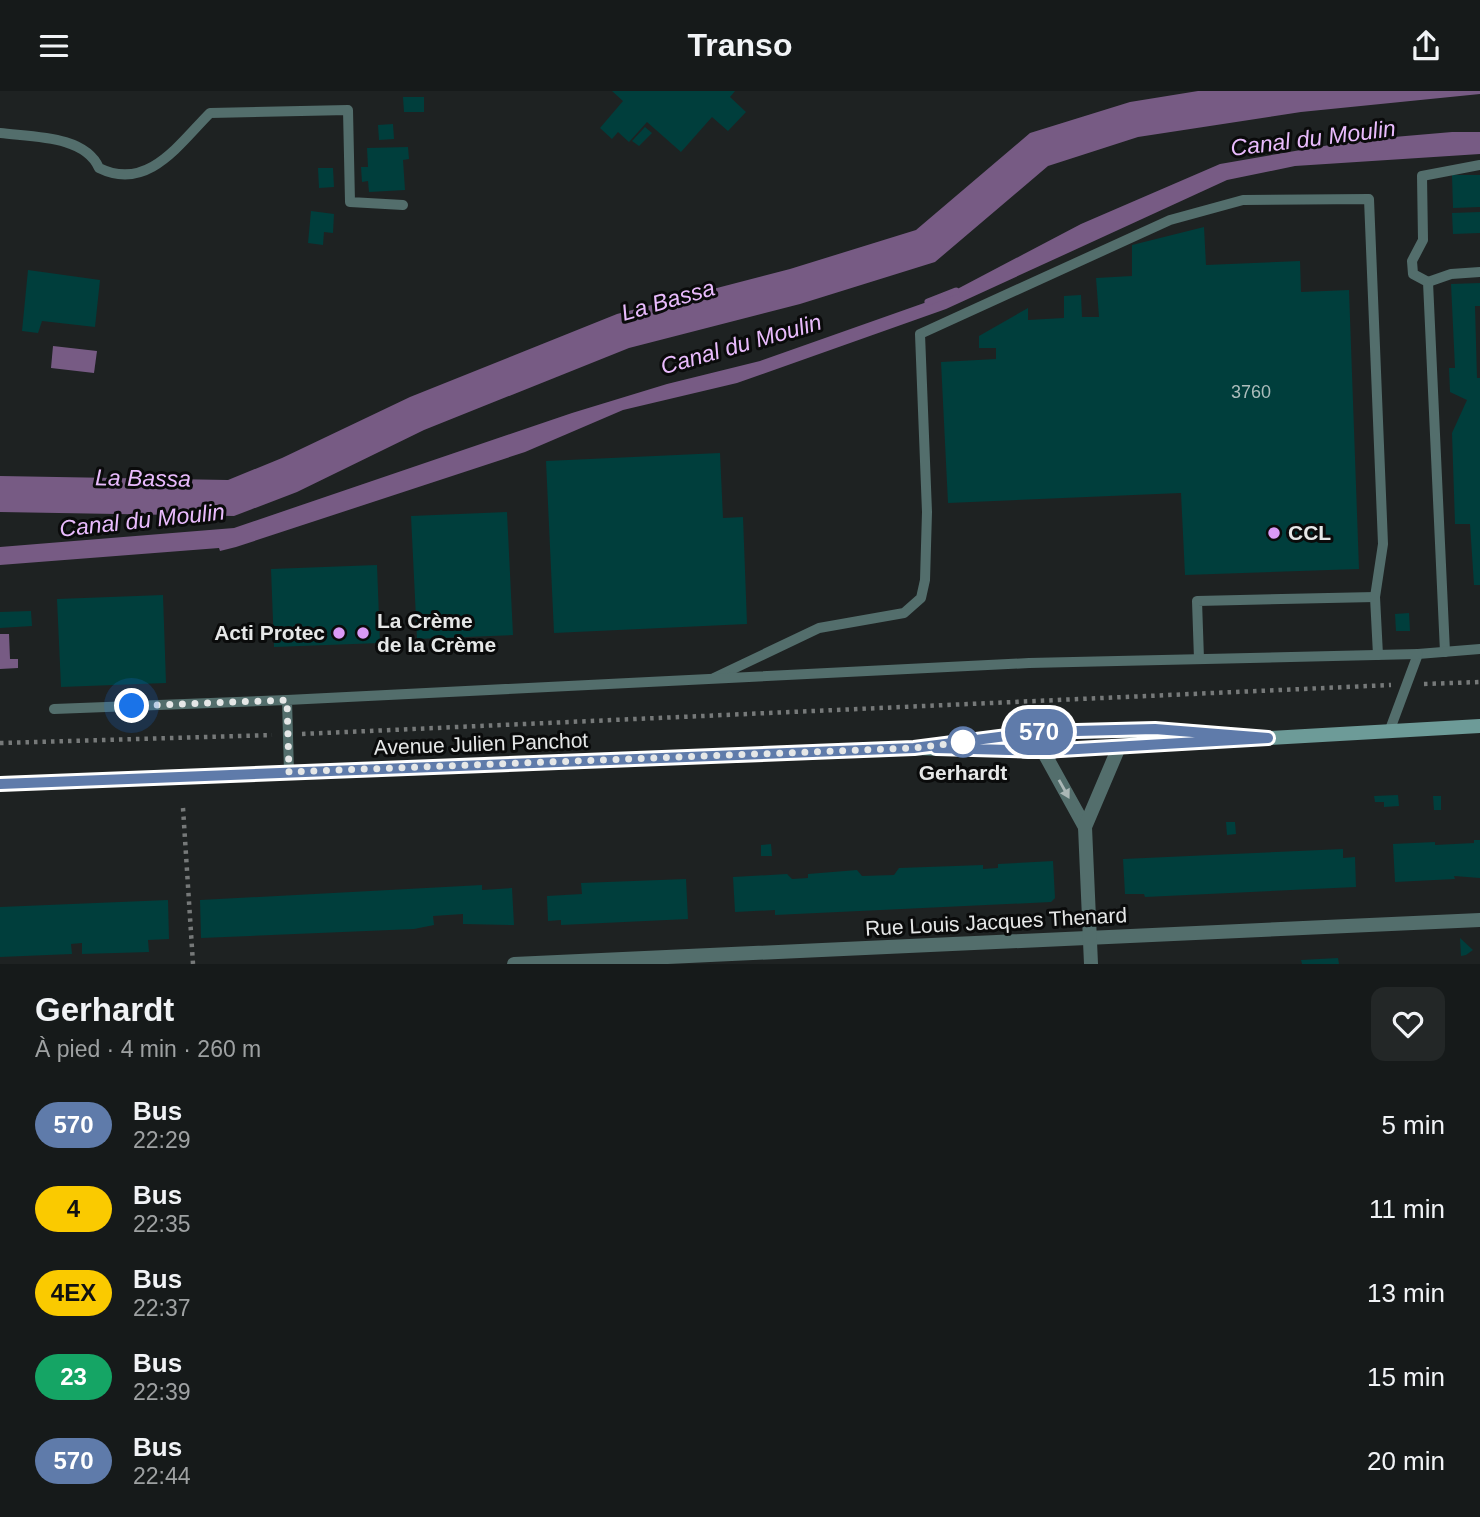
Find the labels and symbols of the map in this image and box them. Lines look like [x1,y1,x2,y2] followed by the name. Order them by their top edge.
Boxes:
[1229,115,1397,161] water label: Canal du Moulin
[618,274,718,326] water label: La Bassa
[658,309,824,379] water label: Canal du Moulin
[1231,382,1271,402] house number: 3760
[95,464,191,492] water label: La Bassa
[58,498,226,542] water label: Canal du Moulin
[1288,521,1331,544] place label: CCL
[1266,525,1282,541] marker: CCL
[377,609,496,656] place label: La Crème de la Crème
[214,621,325,644] place label: Acti Protec
[331,625,347,641] marker: Acti Protec
[355,625,371,641] marker: La Crème de la Crème
[114,688,149,723] your location
[999,709,1079,755] line badge: 570
[948,727,978,757] marker: Gerhardt
[373,728,589,759] street label: Avenue Julien Panchot
[919,761,1007,784] place label: Gerhardt
[1058,779,1070,799] one-way arrow
[864,903,1128,940] street label: Rue Louis Jacques Thenard

